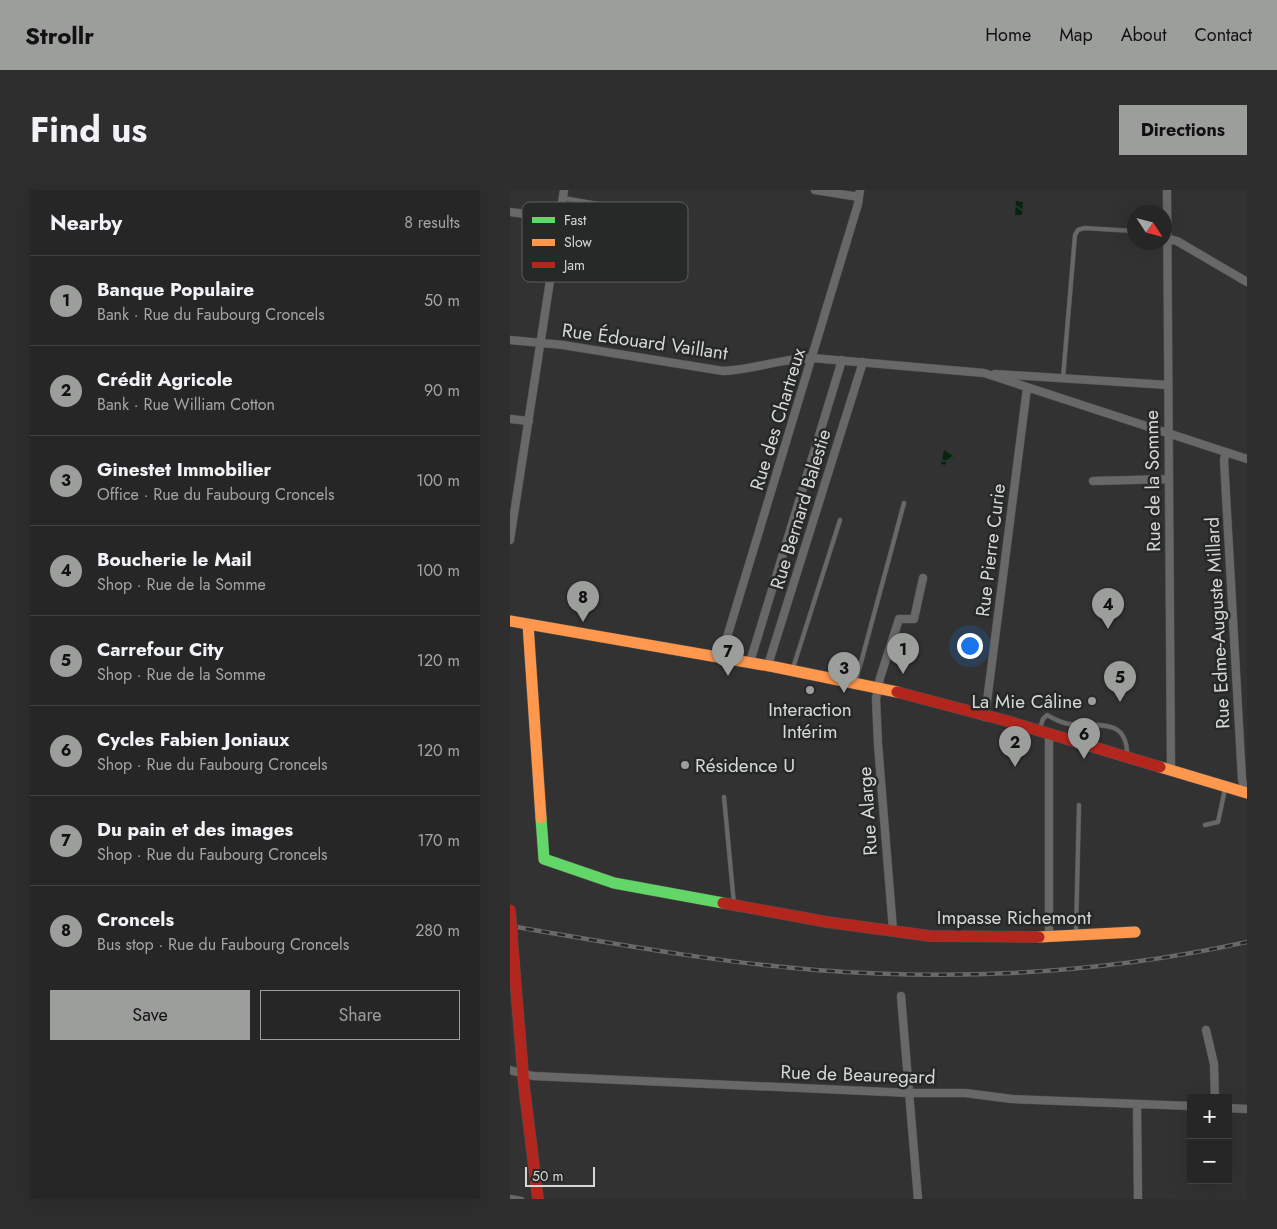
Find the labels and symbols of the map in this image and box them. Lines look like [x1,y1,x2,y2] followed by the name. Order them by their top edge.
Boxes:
[522,202,688,282] legend
[1127,205,1172,250] north arrow
[564,210,587,230] text: Fast
[564,232,592,252] text: Slow
[562,255,585,275] text: Jam
[560,317,730,367] street label: Rue Édouard Vaillant
[743,345,812,494] street label: Rue des Chartreux
[1138,410,1167,552] street label: Rue de la Somme
[763,426,838,592] street label: Rue Bernard Balestie
[969,482,1012,618] street label: Rue Pierre Curie
[1198,516,1237,730] street label: Rue Edme-Auguste Millard
[567,581,599,622] pin: 8
[1092,588,1124,629] pin: 4
[887,633,919,674] pin: 1
[957,633,983,659] your location
[712,635,744,676] pin: 7
[828,652,860,693] pin: 3
[1104,661,1136,702] pin: 5
[804,684,816,696] marker: Interaction Intérim
[971,688,1082,715] place label: La Mie Câline
[1086,695,1098,707] marker: La Mie Câline
[768,696,852,745] place label: Interaction Intérim
[1068,718,1100,759] pin: 6
[999,726,1031,767] pin: 2
[695,752,795,779] place label: Résidence U
[679,759,691,771] marker: Résidence U
[851,765,884,856] street label: Rue Alarge
[937,904,1092,931] street label: Impasse Richemont
[780,1058,936,1091] street label: Rue de Beauregard
[525,1164,595,1187] scale bar

